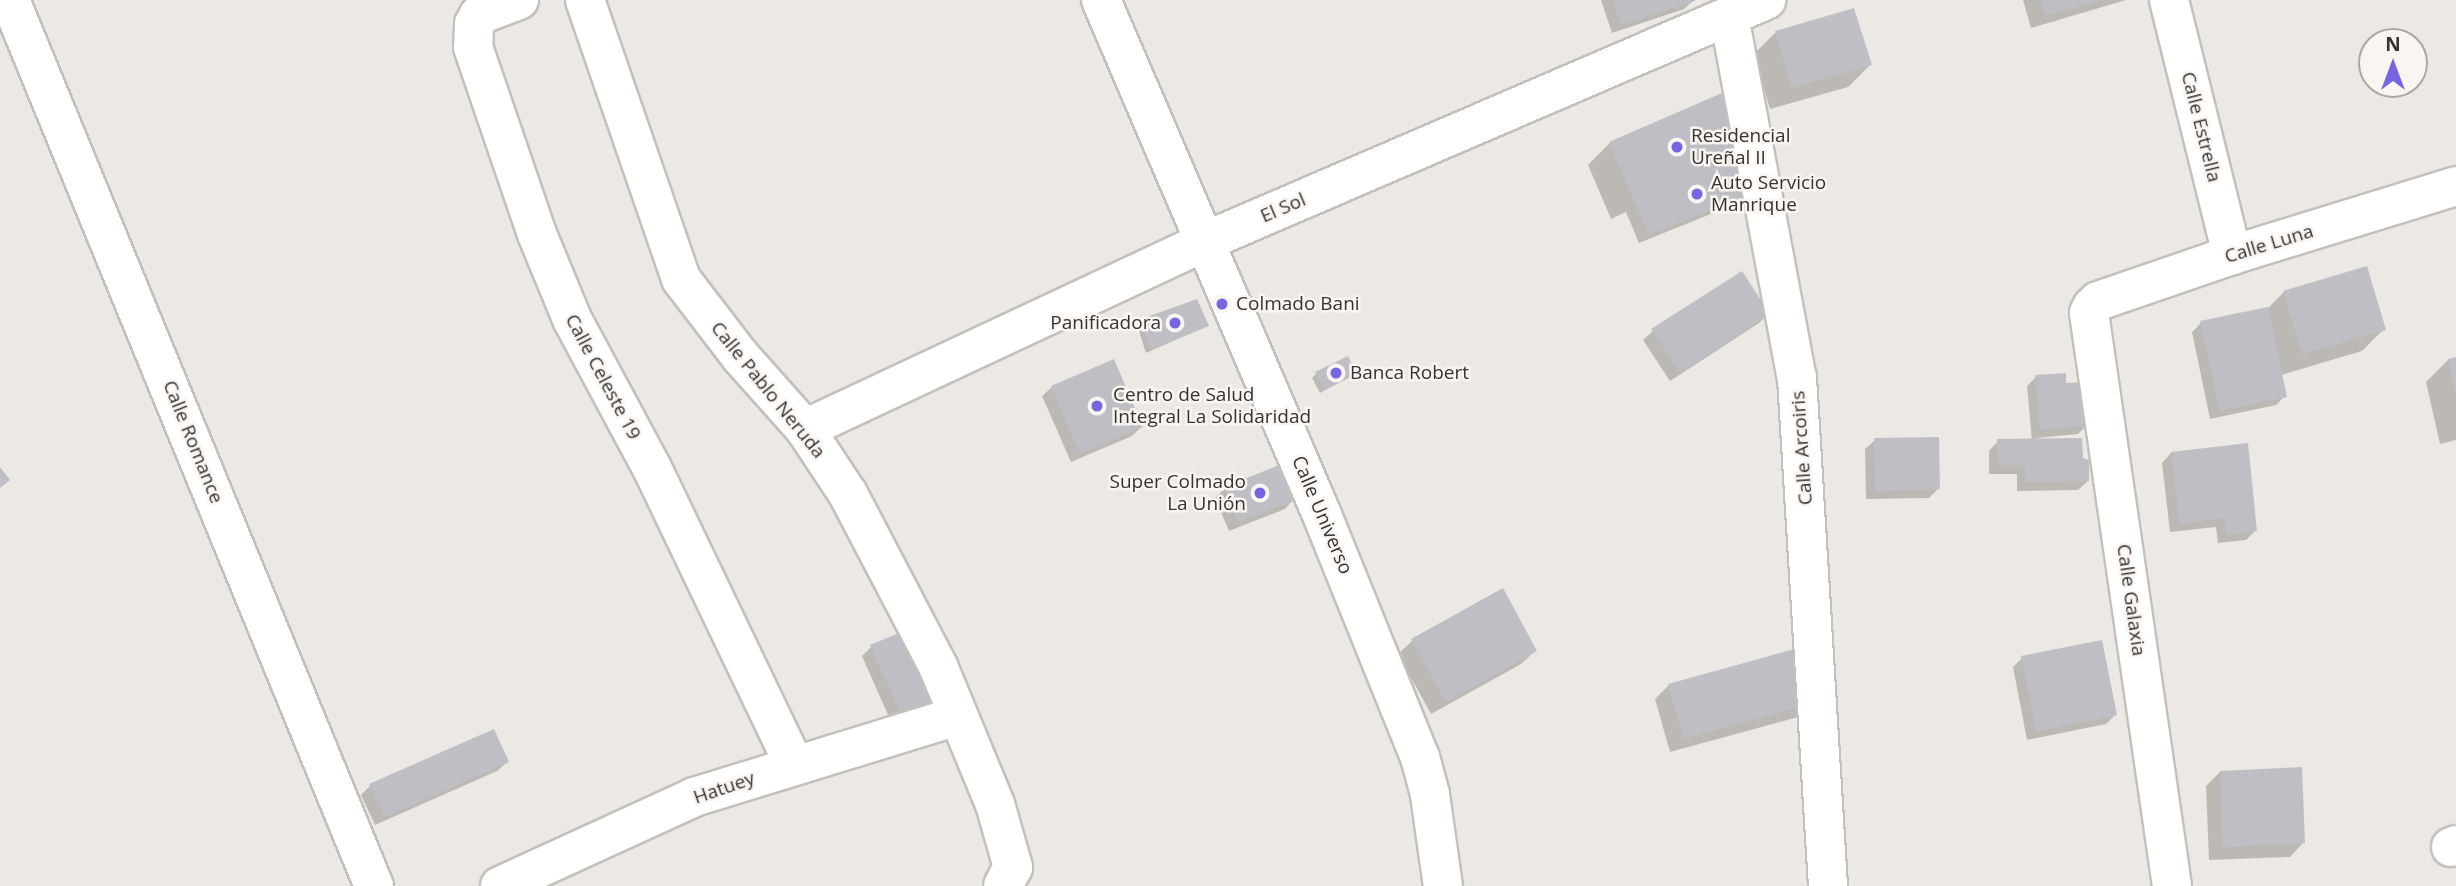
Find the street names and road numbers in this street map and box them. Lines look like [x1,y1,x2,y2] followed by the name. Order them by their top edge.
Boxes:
[2176,70,2226,184] street label: Calle Estrella
[1257,188,1309,228] street label: El Sol
[2222,220,2316,268] street label: Calle Luna
[560,310,646,444] street label: Calle Celeste 19
[706,317,830,463] street label: Calle Pablo Neruda
[158,377,228,507] street label: Calle Romance
[1787,390,1817,506] street label: Calle Arcoiris
[1287,452,1357,578] street label: Calle Universo
[2112,543,2150,657] street label: Calle Galaxia
[690,767,758,809] street label: Hatuey

